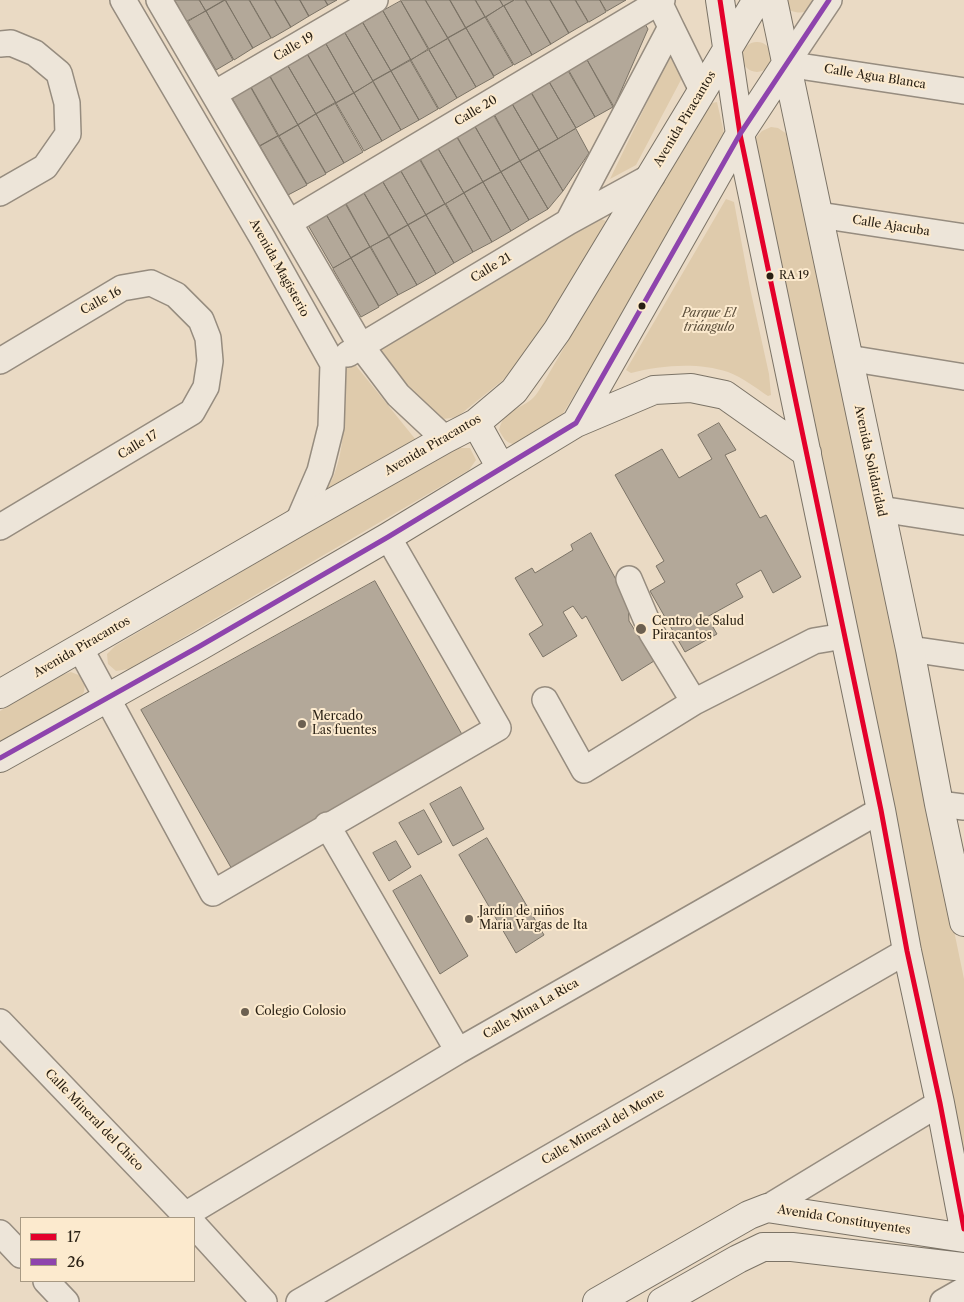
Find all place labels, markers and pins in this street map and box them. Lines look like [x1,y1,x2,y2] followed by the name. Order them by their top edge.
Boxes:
[779,269,809,283] place label: RA 19
[765,271,775,281] marker: RA 19
[637,301,647,311] unlabelled marker
[652,615,744,643] place label: Centro de Salud Piracantos
[634,622,648,636] marker: Centro de Salud Piracantos
[312,710,377,738] place label: Mercado Las fuentes
[296,718,308,730] marker: Mercado Las fuentes
[479,905,588,933] place label: Jardín de niños Maria Vargas de Ita
[463,913,475,925] marker: Jardín de niños Maria Vargas de Ita
[255,1005,346,1019] place label: Colegio Colosio
[239,1006,251,1018] marker: Colegio Colosio

